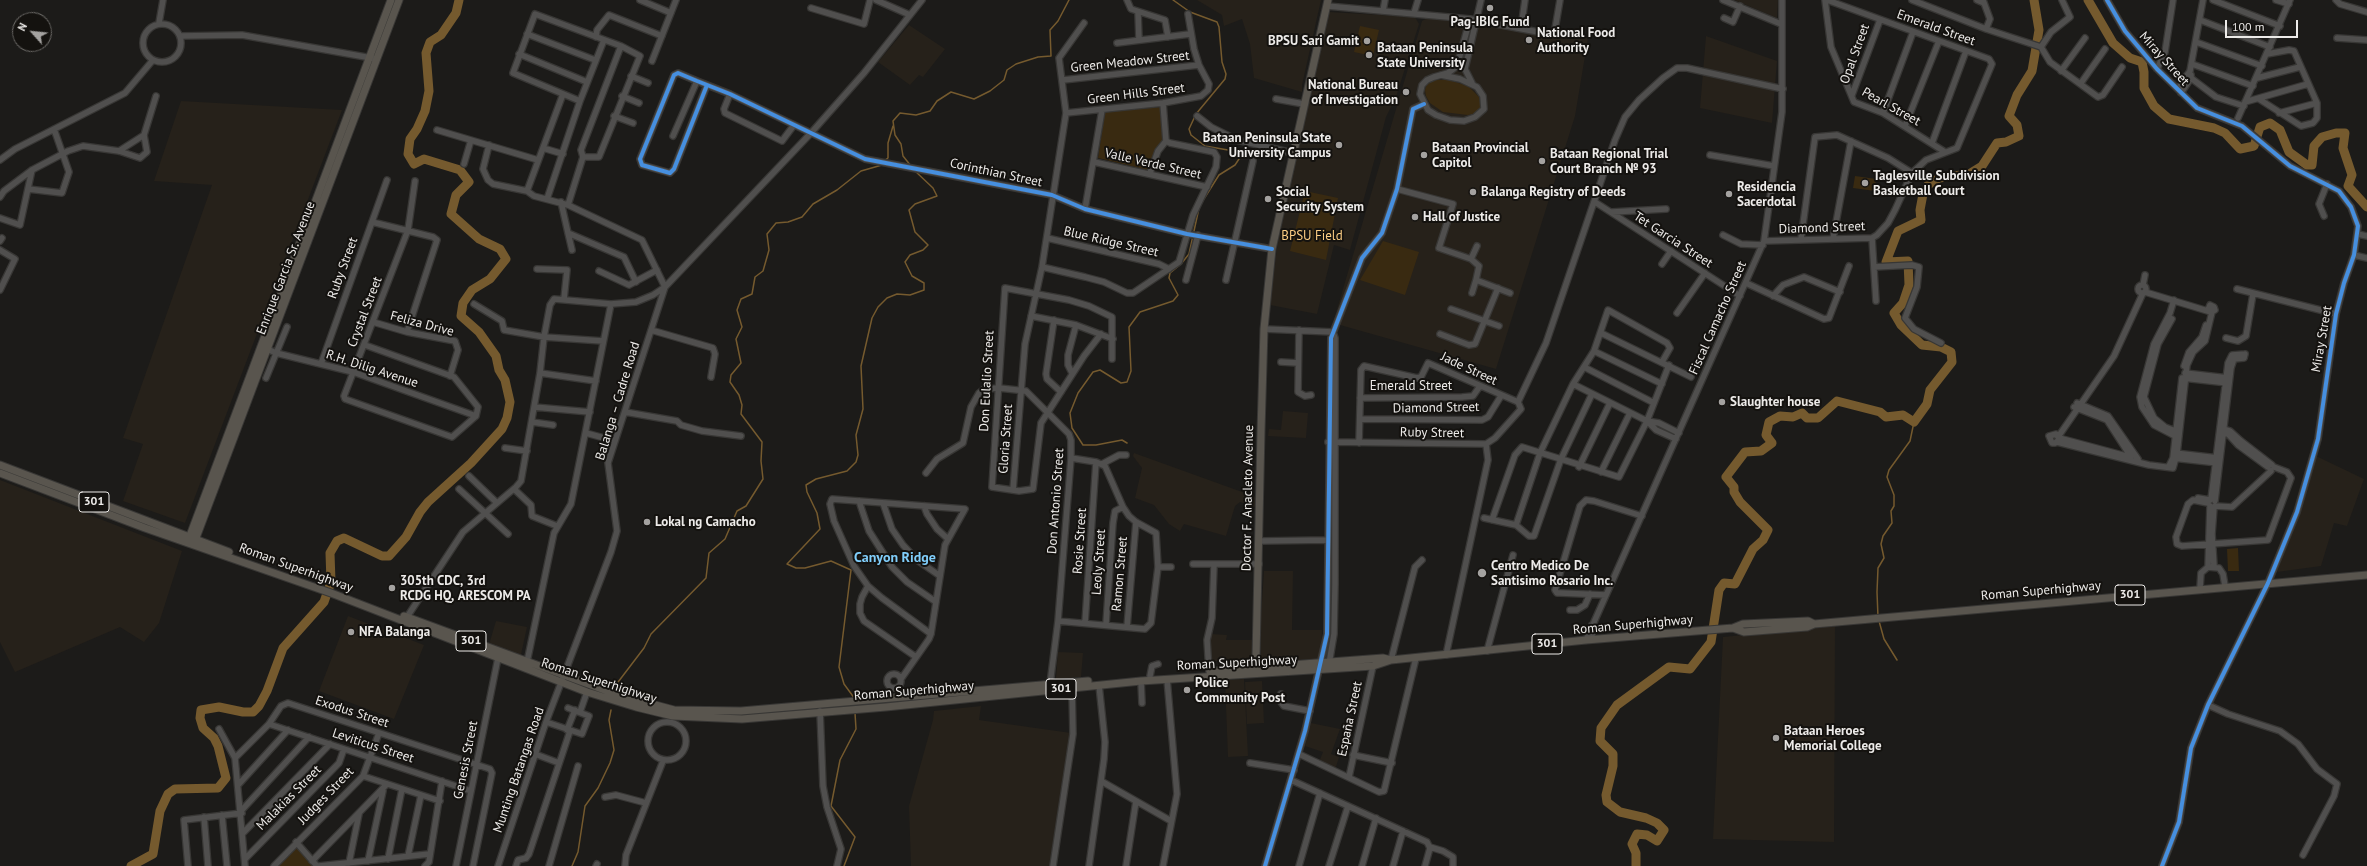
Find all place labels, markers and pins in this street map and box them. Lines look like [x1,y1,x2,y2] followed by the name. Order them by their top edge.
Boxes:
[1485,3,1495,13] marker: Pag-IBIG Fund
[1450,14,1530,30] place label: Pag-IBIG Fund
[1537,25,1615,56] place label: National Food Authority
[1268,33,1359,49] place label: BPSU Sari Gamit
[1524,35,1534,45] marker: National Food Authority
[1362,36,1372,46] marker: BPSU Sari Gamit
[1377,40,1473,71] place label: Bataan Peninsula State University
[1364,50,1374,60] marker: Bataan Peninsula State University
[1308,77,1398,108] place label: National Bureau of Investigation
[1401,87,1411,97] marker: National Bureau of Investigation
[1203,130,1331,161] place label: Bataan Peninsula State University Campus
[1334,140,1344,150] marker: Bataan Peninsula State University Campus
[1432,140,1529,171] place label: Bataan Provincial Capitol
[1550,146,1668,177] place label: Bataan Regional Trial Court Branch № 93
[1419,150,1429,160] marker: Bataan Provincial Capitol
[1537,156,1547,166] marker: Bataan Regional Trial Court Branch № 93
[1873,168,2000,199] place label: Taglesville Subdivision Basketball Court
[1860,178,1870,188] marker: Taglesville Subdivision Basketball Court
[1737,179,1796,210] place label: Residencia Sacerdotal
[1276,184,1364,215] place label: Social Security System
[1481,184,1626,200] place label: Balanga Registry of Deeds
[1468,187,1478,197] marker: Balanga Registry of Deeds
[1724,189,1734,199] marker: Residencia Sacerdotal
[1263,194,1273,204] marker: Social Security System
[1423,209,1500,225] place label: Hall of Justice
[1410,212,1420,222] marker: Hall of Justice
[1730,394,1820,410] place label: Slaughter house
[1717,397,1727,407] marker: Slaughter house
[655,514,756,530] place label: Lokal ng Camacho
[642,517,652,527] marker: Lokal ng Camacho
[1491,558,1613,589] place label: Centro Medico De Santisimo Rosario Inc.
[1476,567,1488,579] marker: Centro Medico De Santisimo Rosario Inc.
[400,573,531,604] place label: 305th CDC, 3rd RCDG HQ, ARESCOM PA
[387,583,397,593] marker: 305th CDC, 3rd RCDG HQ, ARESCOM PA
[359,624,430,640] place label: NFA Balanga
[346,627,356,637] marker: NFA Balanga
[1195,675,1285,706] place label: Police Community Post
[1182,685,1192,695] marker: Police Community Post
[1784,723,1882,754] place label: Bataan Heroes Memorial College
[1771,733,1781,743] marker: Bataan Heroes Memorial College

